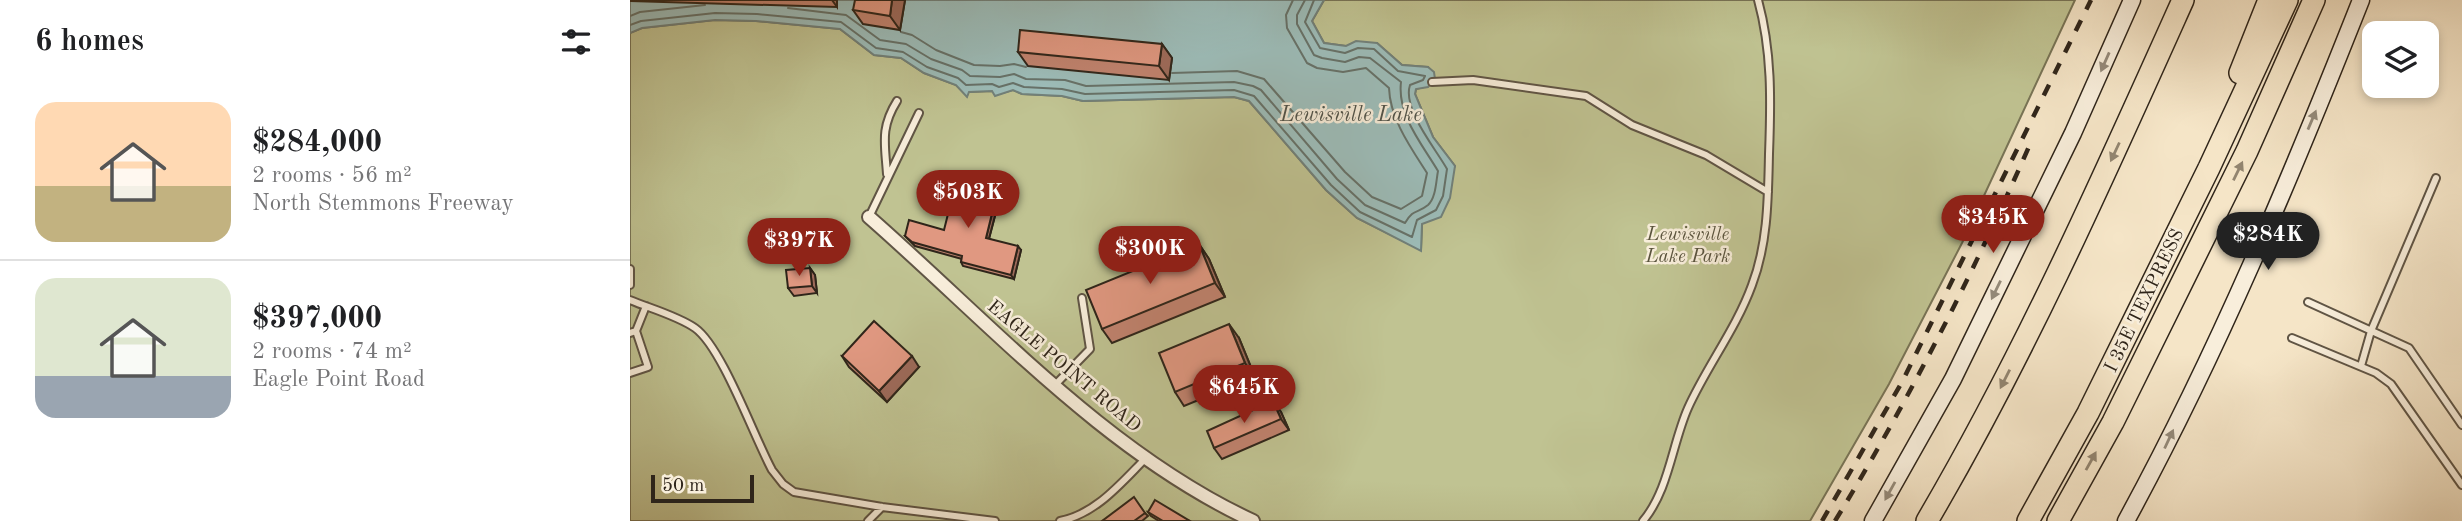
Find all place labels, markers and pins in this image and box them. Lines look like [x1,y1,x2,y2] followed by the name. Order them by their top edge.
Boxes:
[919,170,1017,230] pin: $503K
[1944,196,2042,255] pin: $345K
[2219,212,2317,272] pin: $284K
[750,218,848,278] pin: $397K
[1101,226,1199,286] pin: $300K
[1195,366,1293,425] pin: $645K

